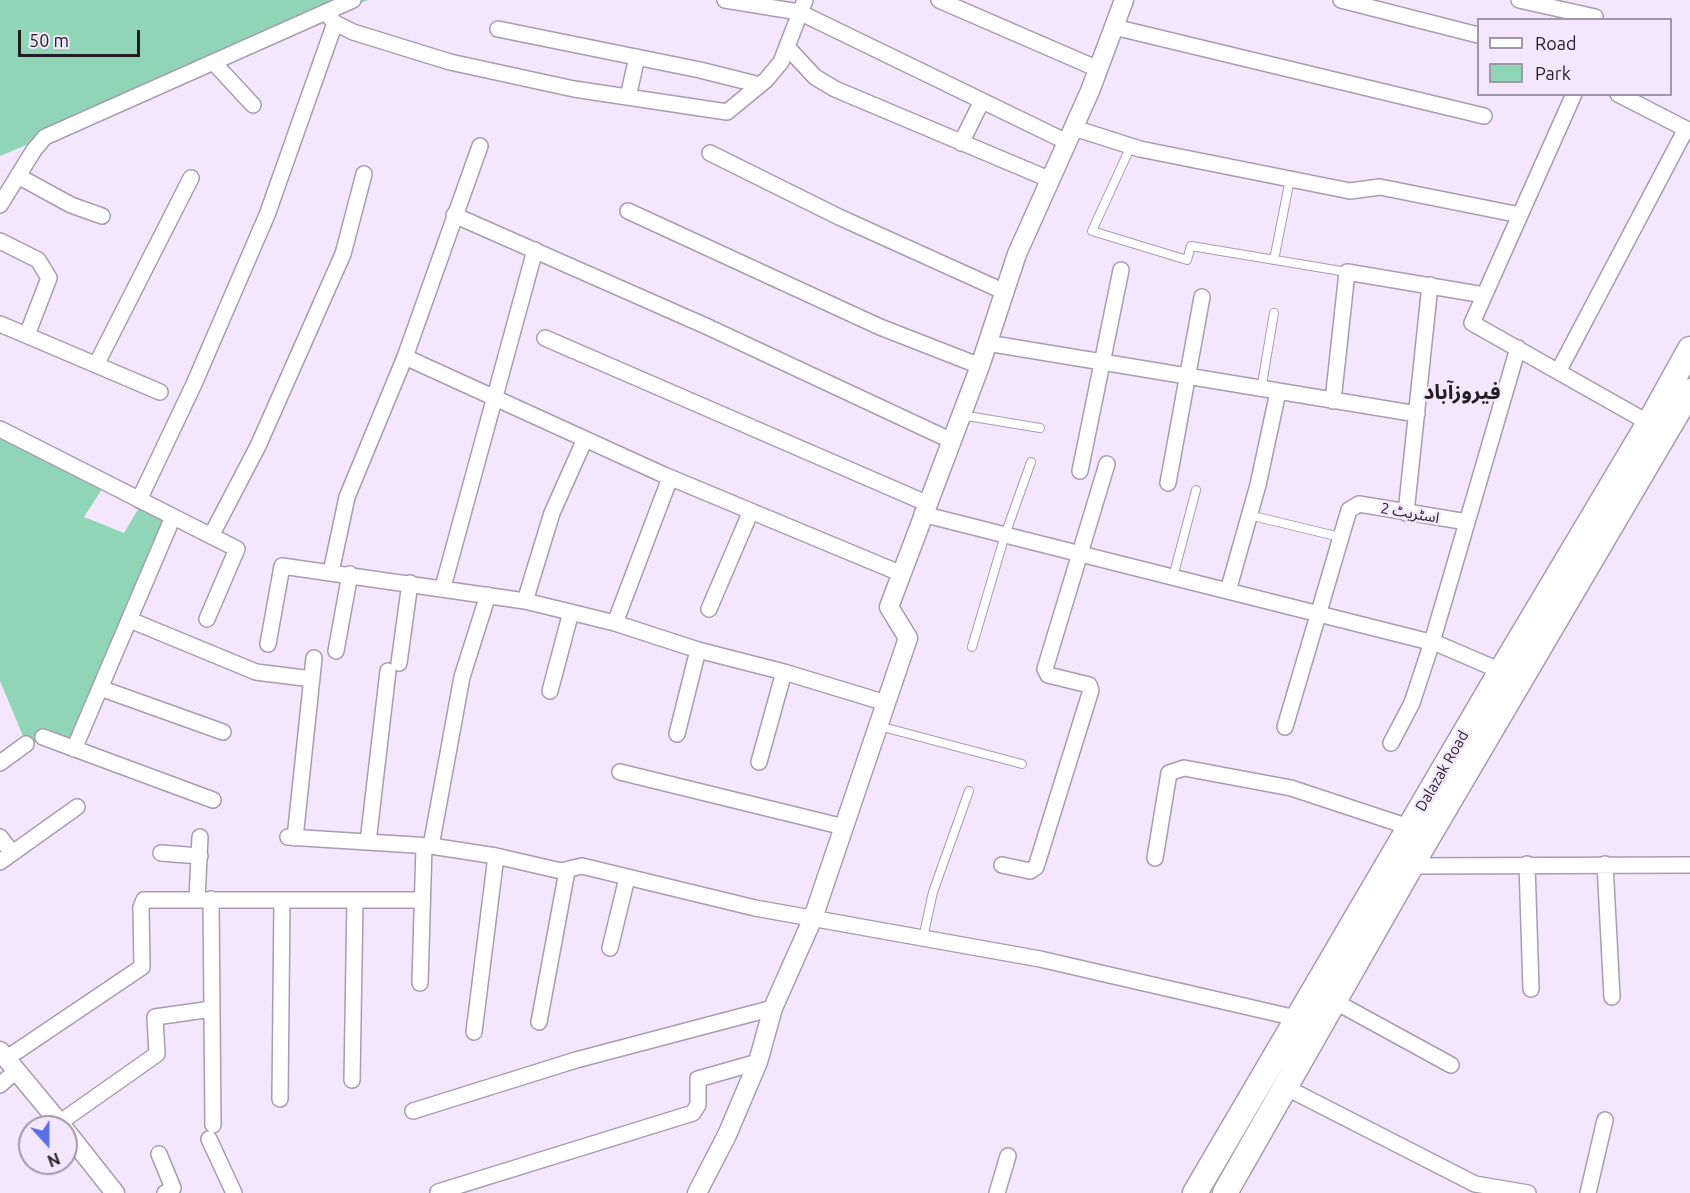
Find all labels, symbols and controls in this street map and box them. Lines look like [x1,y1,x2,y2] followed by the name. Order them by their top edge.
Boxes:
[21,18,142,56] scale bar
[1477,18,1672,96] legend
[29,30,69,50] text: 50 m
[1535,33,1577,53] text: Road
[1535,63,1571,83] text: Park
[1423,379,1501,405] district label: فیروزآباد
[1379,499,1441,527] street label: اسٹریٹ 2
[1412,727,1472,815] street label: Dalazak Road
[18,1115,78,1175] north arrow
[45,1149,63,1170] text: N

